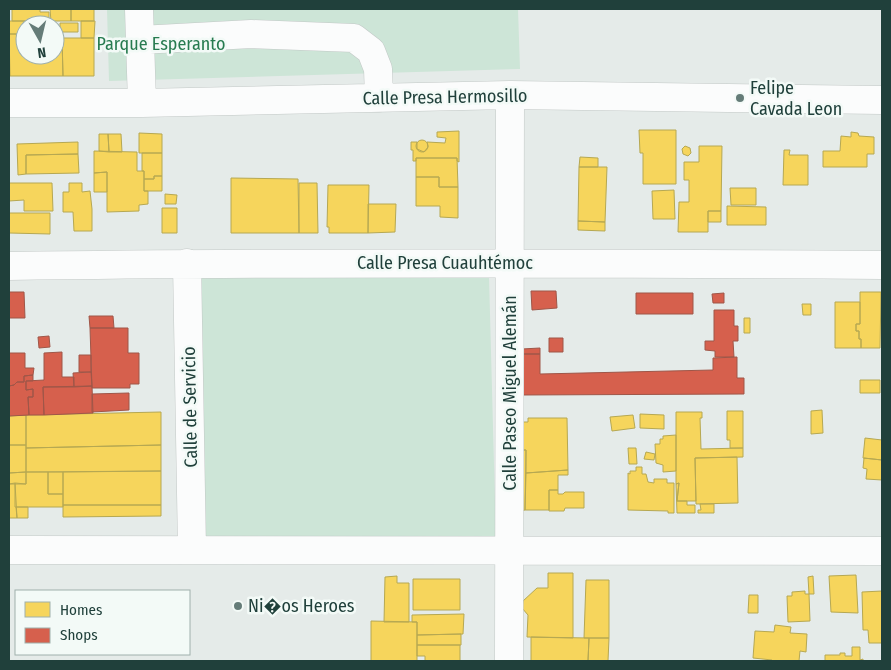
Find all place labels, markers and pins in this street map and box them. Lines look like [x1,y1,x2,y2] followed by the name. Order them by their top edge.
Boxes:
[750,77,842,120] place label: Felipe Cavada Leon
[734,92,746,104] marker: Felipe Cavada Leon
[248,595,355,617] place label: Ni�os Heroes
[232,600,244,612] marker: Ni�os Heroes

